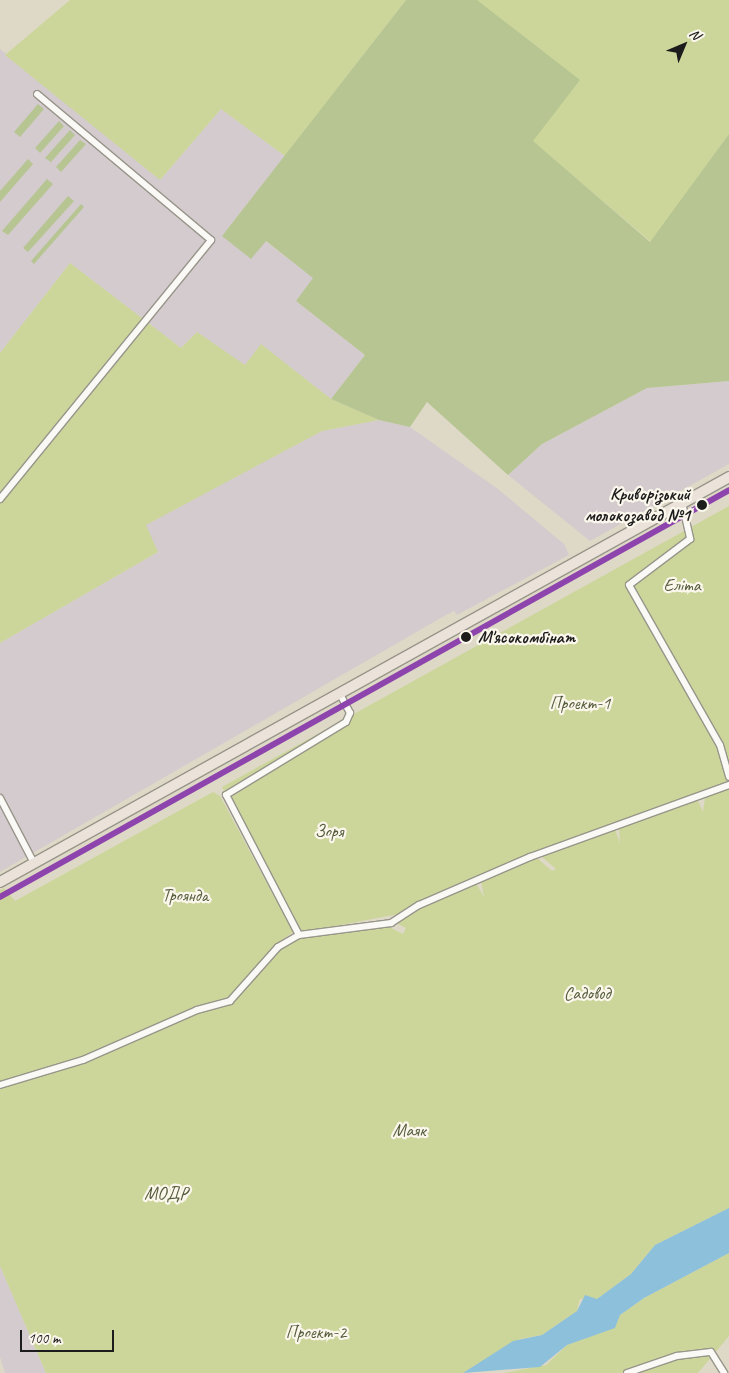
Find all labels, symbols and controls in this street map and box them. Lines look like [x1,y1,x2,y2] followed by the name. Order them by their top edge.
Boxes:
[659,20,709,70] north arrow
[686,25,704,43] text: N
[585,484,690,526] place label: Криворізький молокозавод №1
[693,496,711,514] marker: Криворізький молокозавод №1
[663,574,701,596] park label: Еліта
[478,626,575,648] place label: М'ясокомбінат
[457,628,475,646] marker: М'ясокомбінат
[550,692,610,714] park label: Проект-1
[315,820,343,842] park label: Зоря
[162,884,208,906] park label: Троянда
[564,982,610,1004] park label: Садовод
[392,1119,426,1141] park label: Маяк
[144,1182,188,1204] park label: МОДР
[22,1320,116,1352] scale bar
[286,1321,346,1343] park label: Проект-2
[28,1329,60,1348] text: 100 m

